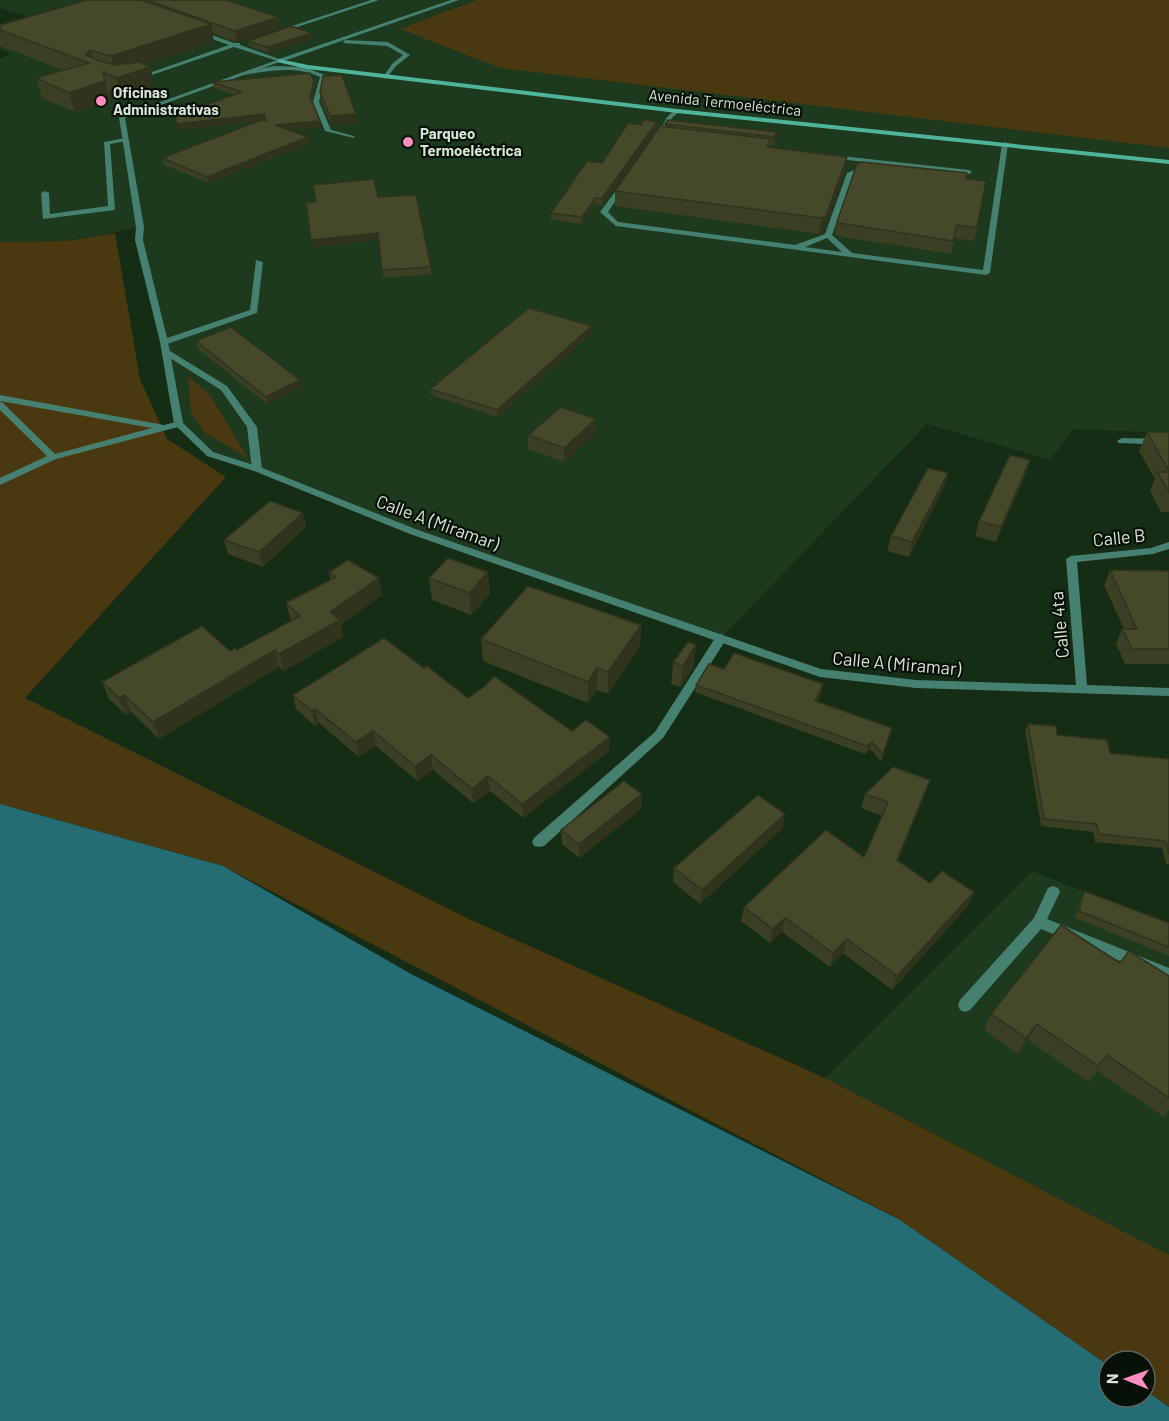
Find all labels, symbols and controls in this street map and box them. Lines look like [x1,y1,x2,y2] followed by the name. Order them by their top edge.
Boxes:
[113,83,219,118] place label: Oficinas Administrativas
[648,85,802,119] street label: Avenida Termoeléctrica
[94,94,108,108] marker: Oficinas Administrativas
[420,124,522,159] place label: Parqueo Termoeléctrica
[401,135,415,149] marker: Parqueo Termoeléctrica
[374,490,503,555] street label: Calle A (Miramar)
[1092,523,1146,551] street label: Calle B
[1045,591,1073,659] street label: Calle 4ta
[832,646,963,680] street label: Calle A (Miramar)
[1097,1349,1157,1409] north arrow
[1102,1373,1121,1384] text: N

